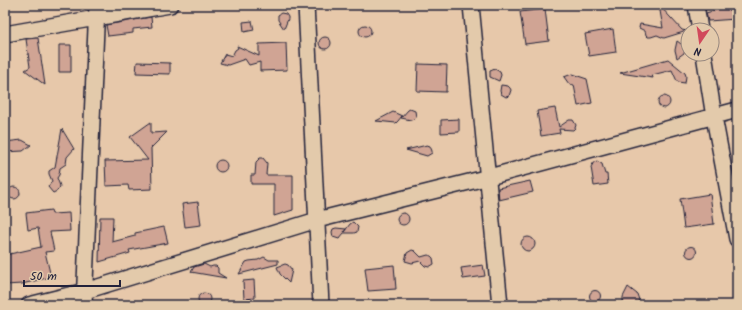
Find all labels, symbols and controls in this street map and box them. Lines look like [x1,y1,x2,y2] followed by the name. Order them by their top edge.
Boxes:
[680,22,720,62] north arrow
[693,41,703,60] text: N
[24,262,120,288] scale bar
[30,267,57,286] text: 50 m

